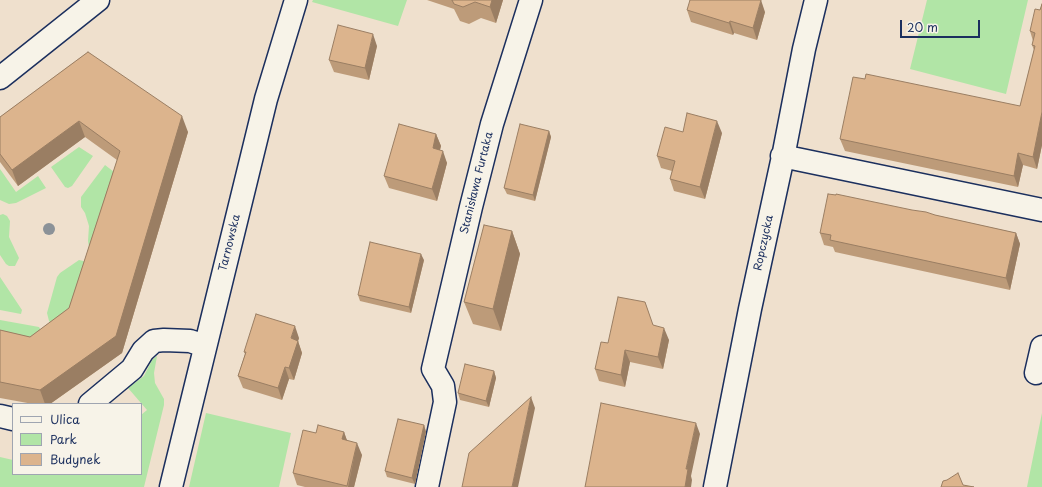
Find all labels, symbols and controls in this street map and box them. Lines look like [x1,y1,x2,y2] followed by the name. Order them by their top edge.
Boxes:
[902,12,982,38] scale bar
[907,18,938,36] text: 20 m
[458,131,496,235] street label: Stanisława Furtaka
[217,213,243,273] street label: Tarnowska
[752,214,776,272] street label: Ropczycka
[12,403,142,475] legend
[50,410,80,428] text: Ulica
[50,430,77,448] text: Park
[50,450,100,468] text: Budynek

